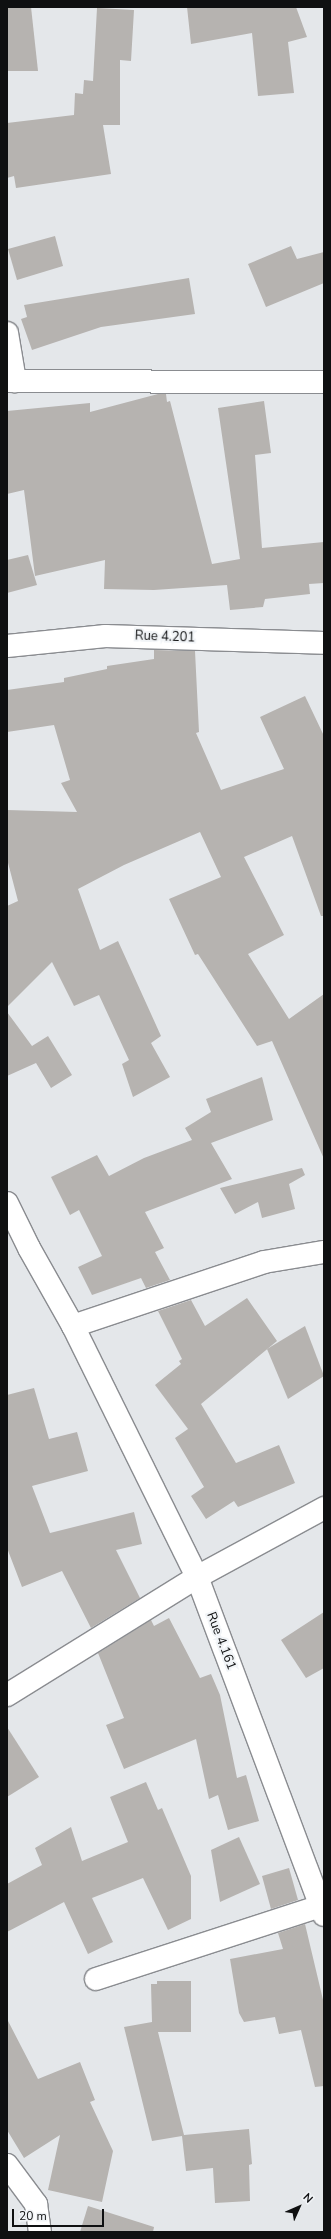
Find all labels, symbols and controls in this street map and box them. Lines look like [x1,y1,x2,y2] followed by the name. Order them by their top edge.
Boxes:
[135,628,195,646] street label: Rue 4.201
[203,1610,239,1672] street label: Rue 4.161
[279,2187,319,2227] north arrow
[300,2190,316,2206] text: N
[14,2201,106,2227] scale bar
[19,2208,47,2224] text: 20 m

